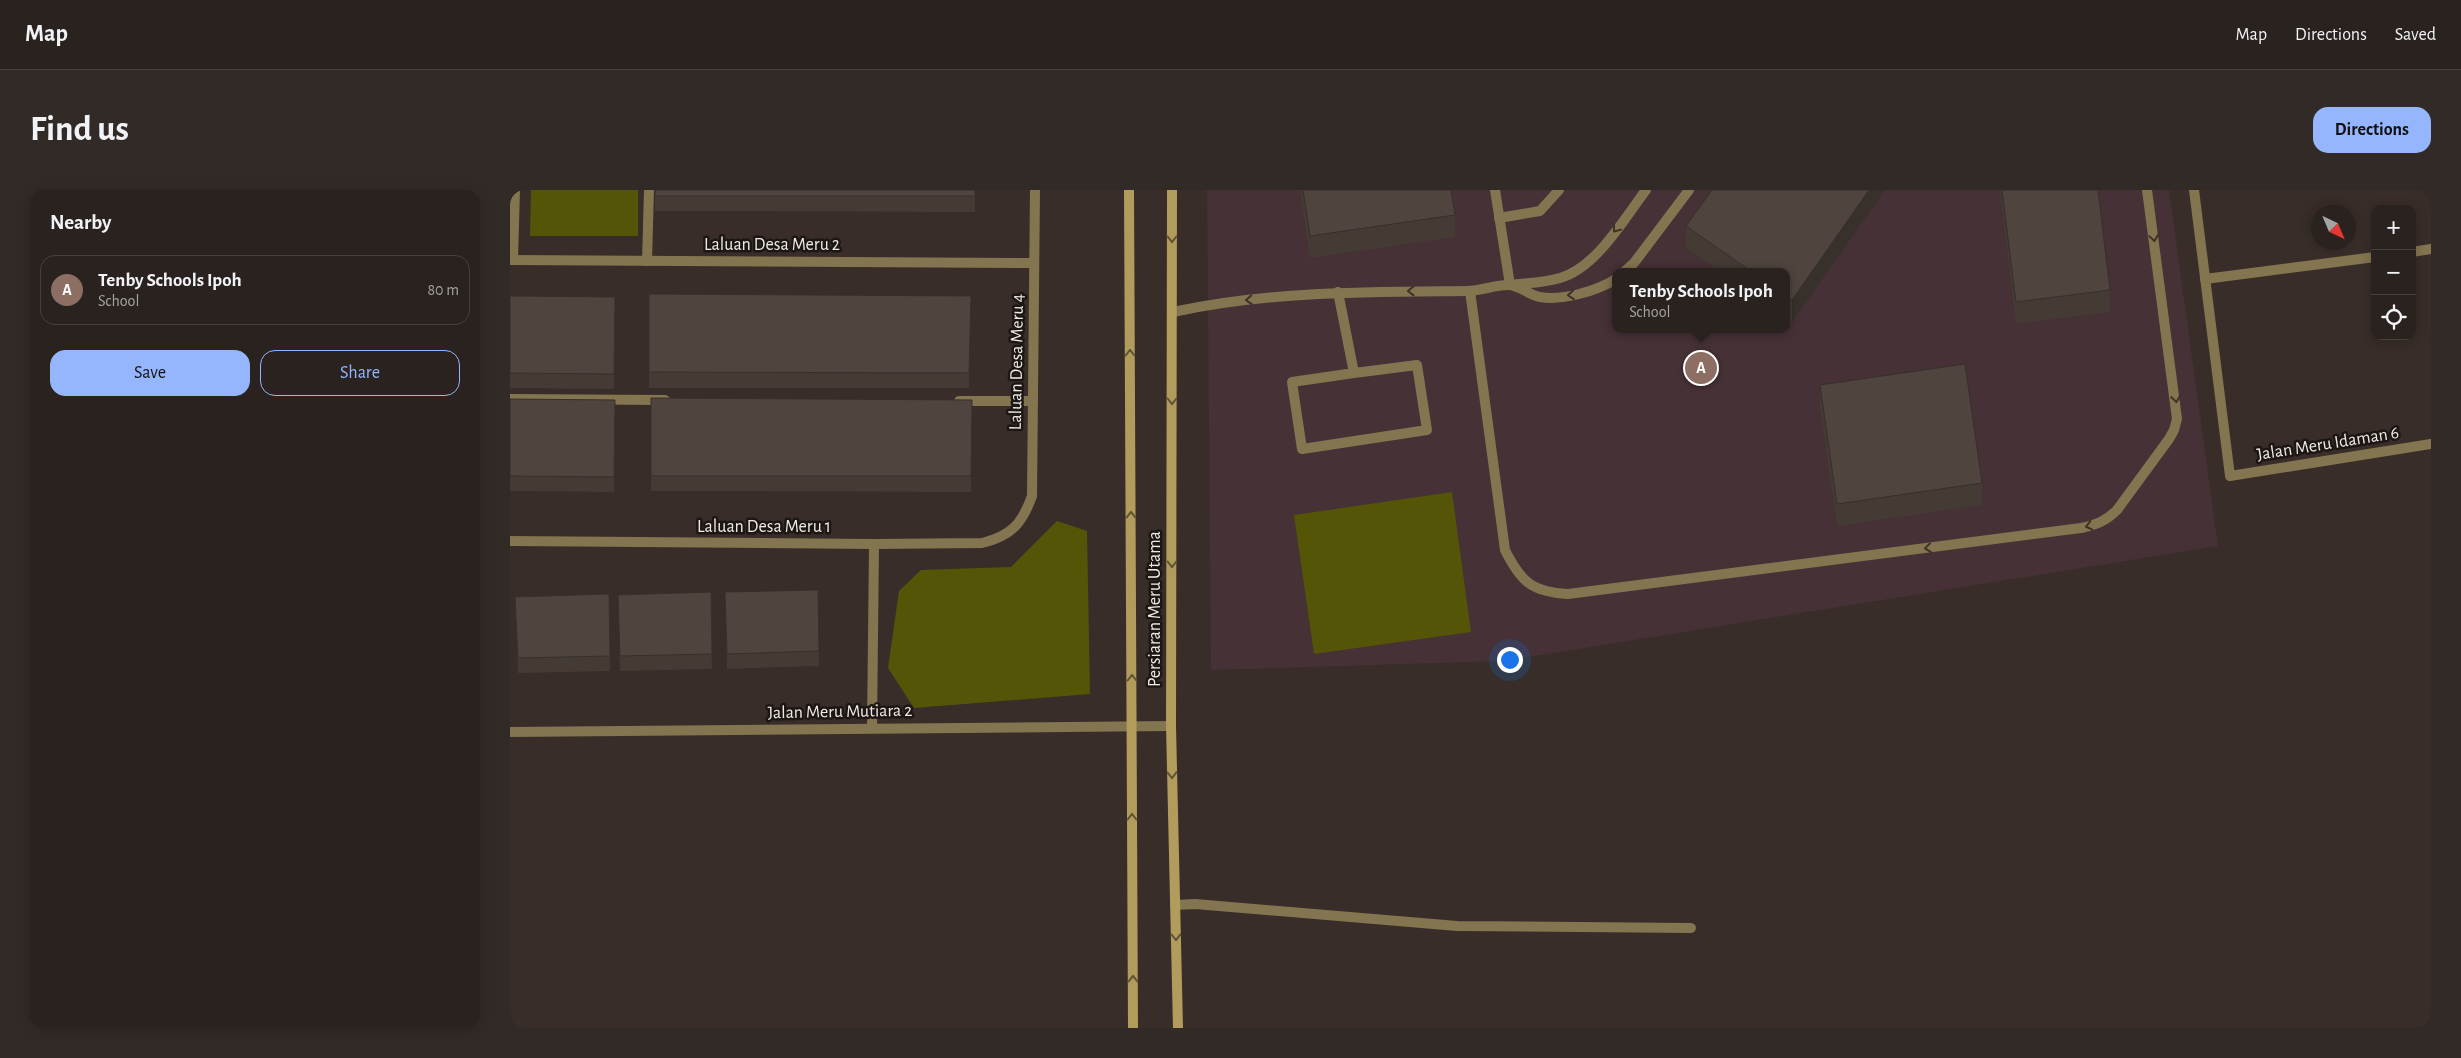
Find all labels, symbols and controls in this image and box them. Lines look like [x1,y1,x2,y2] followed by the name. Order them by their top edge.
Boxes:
[25,22,68,46] text: Map
[2236,26,2267,44] text: Map
[2295,26,2367,44] text: Directions
[2395,26,2436,44] text: Saved
[2313,107,2431,153] button: Directions
[30,112,129,147] text: Find us
[2311,205,2356,250] north arrow
[2371,205,2416,340] map controls
[2371,205,2416,250] button: +
[50,212,111,233] text: Nearby
[1614,223,1622,232] one-way arrow
[2148,234,2158,243] one-way arrow
[1167,235,1177,243] one-way arrow
[704,236,840,254] street label: Laluan Desa Meru 2
[2371,250,2416,295] button: −
[1612,268,1790,333] popup
[98,271,242,290] text: Tenby Schools Ipoh
[62,282,72,298] text: A
[428,282,459,298] text: 80 m
[1629,282,1773,301] text: Tenby Schools Ipoh
[1407,286,1415,297] one-way arrow
[1567,289,1575,300] one-way arrow
[98,293,139,309] text: School
[1007,293,1027,430] street label: Laluan Desa Meru 4
[1245,294,1253,305] one-way arrow
[2371,295,2416,340] button: locate
[1629,304,1671,320] text: School
[1125,348,1135,356] one-way arrow
[1685,349,1717,387] pin: A
[50,350,250,396] button: Save
[260,350,460,396] button: Share
[2170,396,2181,404] one-way arrow
[1167,398,1177,405] one-way arrow
[2256,424,2400,464] street label: Jalan Meru Idaman 6
[1126,511,1136,518] one-way arrow
[697,518,831,536] street label: Laluan Desa Meru 1
[2085,520,2094,531] one-way arrow
[1146,531,1164,687] street label: Persiaran Meru Utama
[1924,542,1932,553] one-way arrow
[1167,560,1177,568] one-way arrow
[1497,647,1523,673] your location
[1126,673,1137,681] one-way arrow
[767,702,913,722] street label: Jalan Meru Mutiara 2
[1167,771,1177,779] one-way arrow
[1127,813,1137,820] one-way arrow
[1170,933,1181,941] one-way arrow
[1128,975,1138,983] one-way arrow

